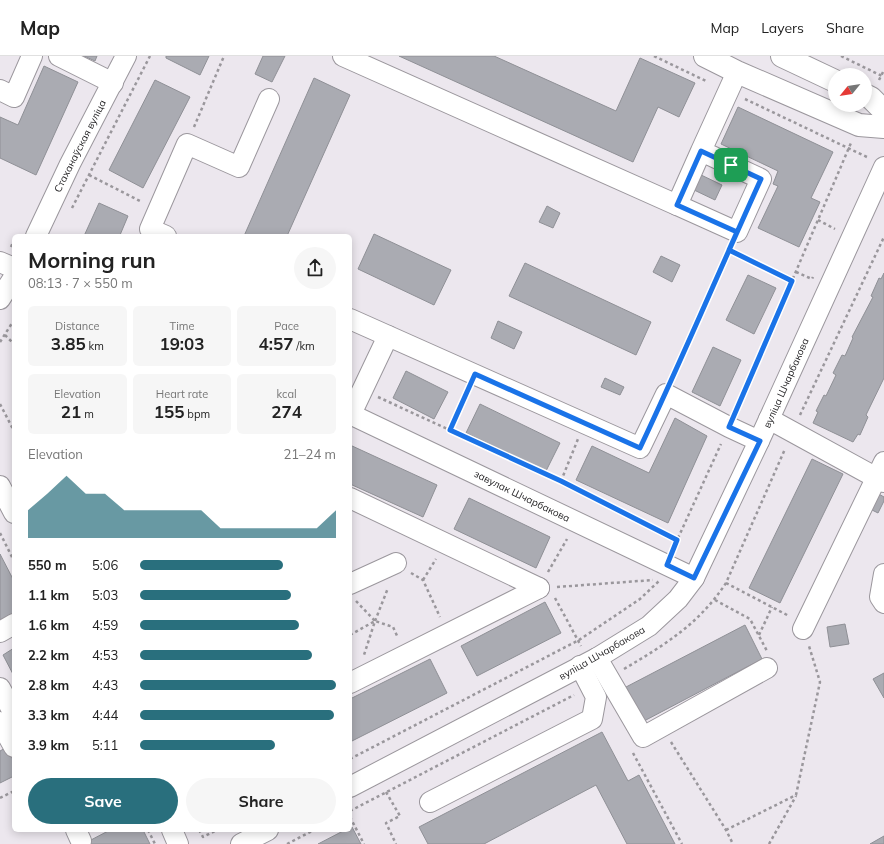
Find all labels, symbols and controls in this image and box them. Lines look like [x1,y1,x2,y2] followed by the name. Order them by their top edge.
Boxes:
[20,16,60,40] text: Map
[710,19,739,37] text: Map
[761,19,804,37] text: Layers
[826,19,864,37] text: Share
[828,68,872,112] north arrow
[828,68,872,112] map controls
[51,97,109,195] street label: Стаханаўская вуліца
[714,148,748,182] pin
[720,154,742,176] icon: arrive
[28,246,156,274] text: Morning run
[294,247,336,289] button: share
[28,275,133,291] text: 08:13 · 7 × 550 m
[55,319,100,333] text: Distance
[170,319,194,333] text: Time
[274,319,299,333] text: Pace
[51,333,86,354] text: 3.85
[159,333,205,354] text: 19:03
[259,333,293,354] text: 4:57
[760,336,812,430] street label: вуліца Шчарбакова
[86,339,104,353] text: km
[293,339,315,353] text: /km
[54,387,101,401] text: Elevation
[156,387,208,401] text: Heart rate
[277,387,297,401] text: kcal
[61,401,81,422] text: 21
[154,401,184,422] text: 155
[271,401,302,422] text: 274
[81,407,94,421] text: m
[184,407,210,421] text: bpm
[28,446,83,462] text: Elevation
[283,446,336,462] text: 21–24 m
[472,467,572,525] street label: завулак Шчарбакова
[28,557,67,573] text: 550 m
[92,557,118,573] text: 5:06
[28,587,69,603] text: 1.1 km
[92,587,118,603] text: 5:03
[28,617,69,633] text: 1.6 km
[92,617,118,633] text: 4:59
[557,623,647,683] street label: вуліца Шчарбакова
[28,647,69,663] text: 2.2 km
[92,647,118,663] text: 4:53
[28,677,69,693] text: 2.8 km
[92,677,118,693] text: 4:43
[28,707,69,723] text: 3.3 km
[92,707,118,723] text: 4:44
[28,737,69,753] text: 3.9 km
[92,737,118,753] text: 5:11
[28,778,178,824] button: Save
[186,778,336,824] button: Share

